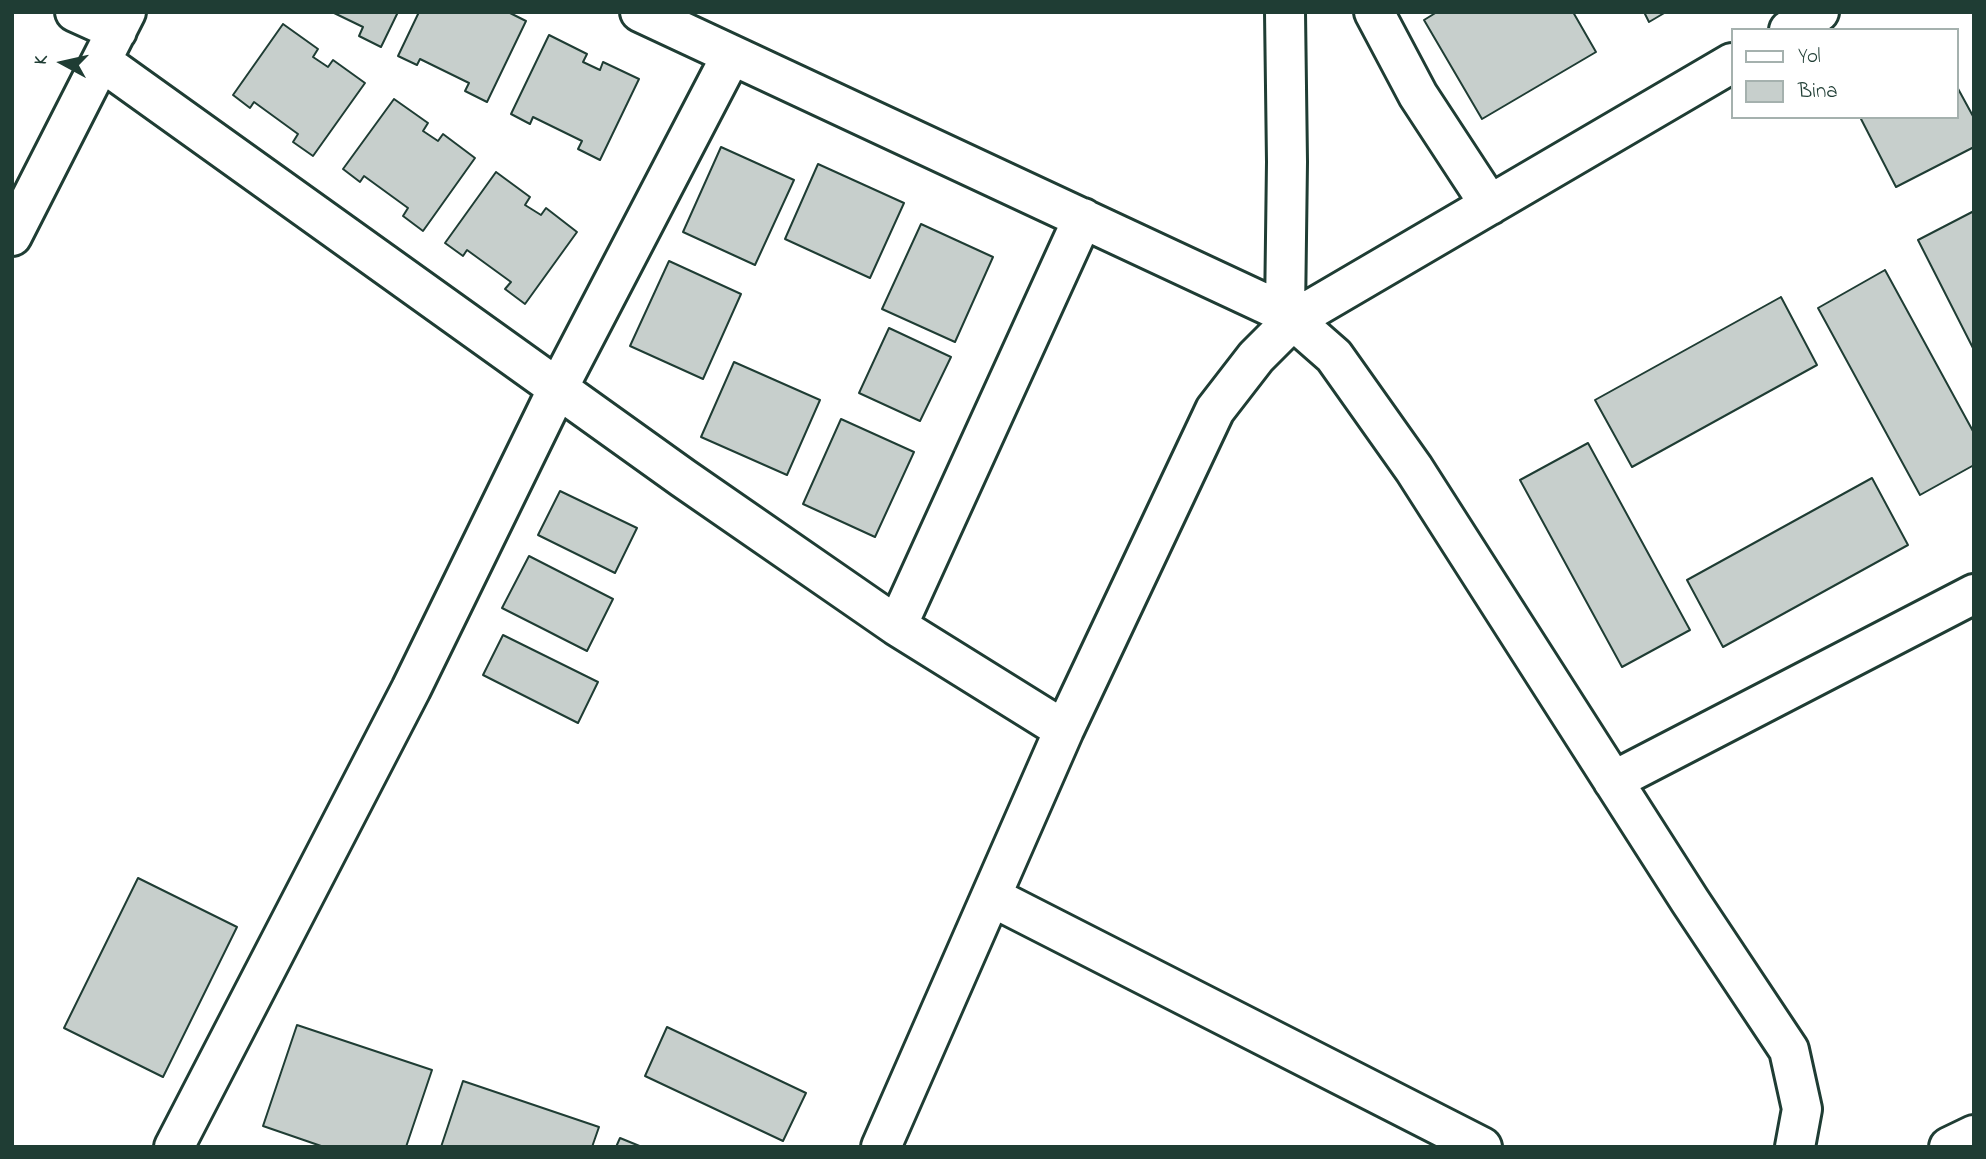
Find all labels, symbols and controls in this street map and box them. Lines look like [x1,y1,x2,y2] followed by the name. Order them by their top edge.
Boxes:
[28,28,98,98] north arrow
[1730,28,1958,119] legend
[1798,42,1821,72] text: Yol
[28,54,56,66] text: K
[1798,77,1838,107] text: Bina

